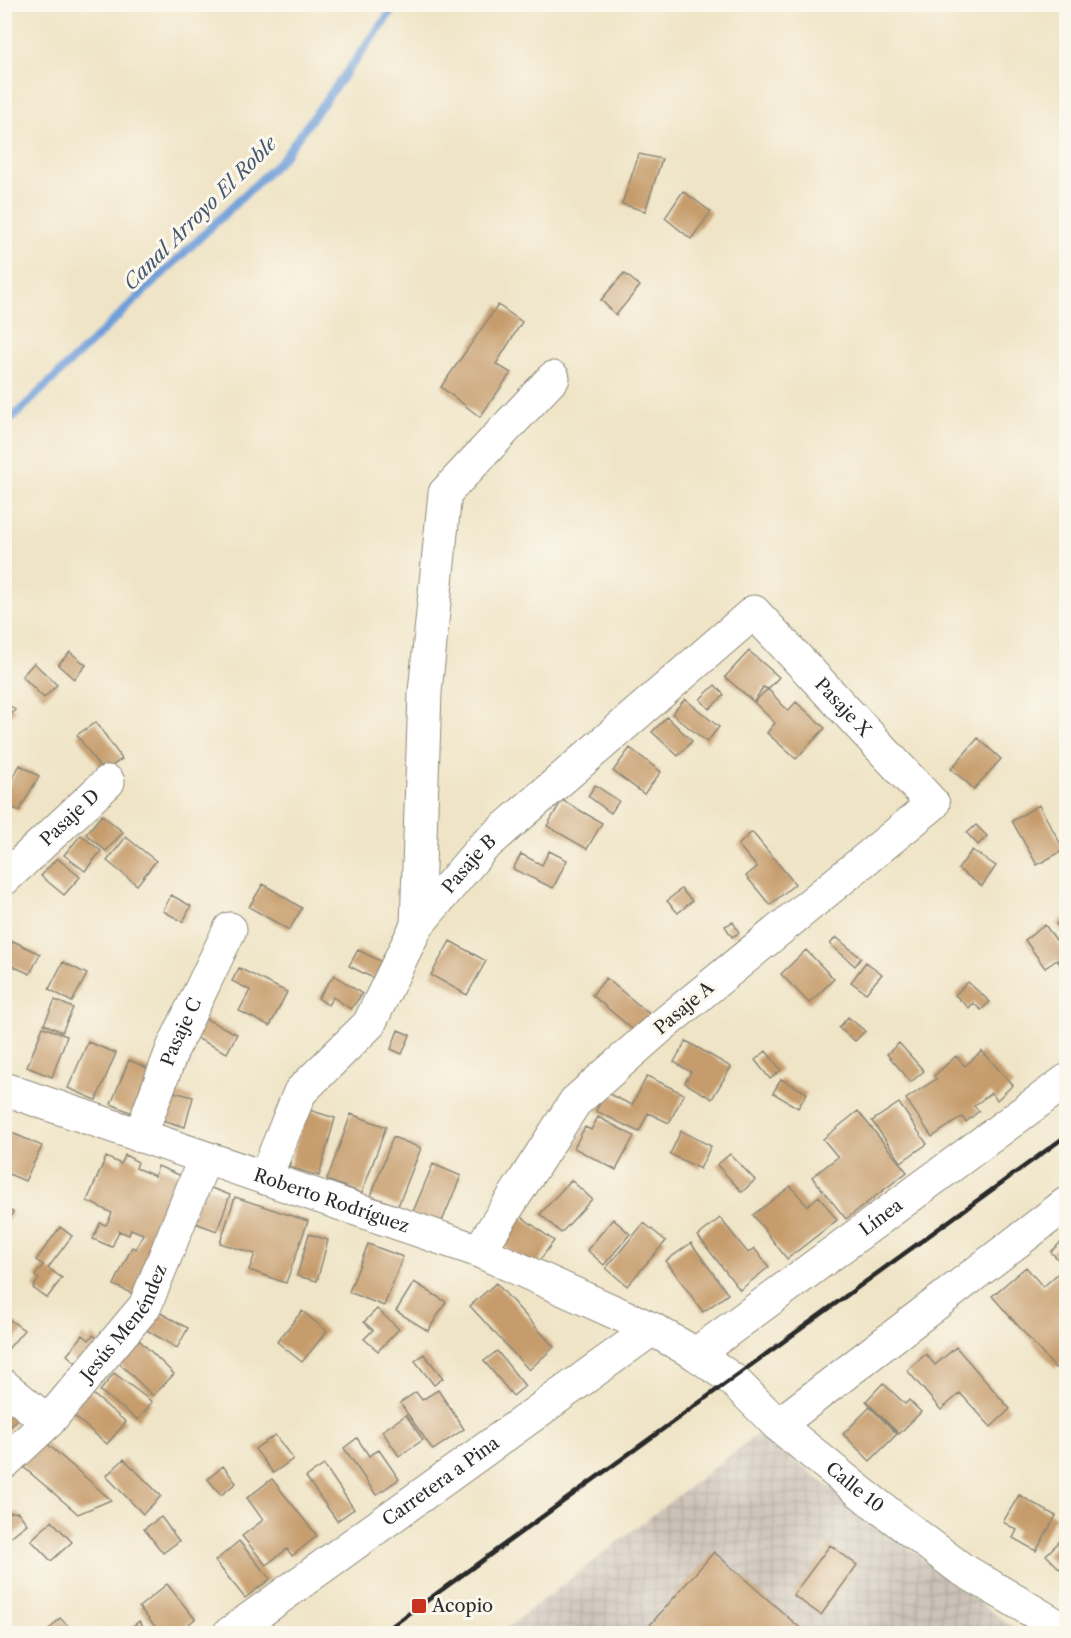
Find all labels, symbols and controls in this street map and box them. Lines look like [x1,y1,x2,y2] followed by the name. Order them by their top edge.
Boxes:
[118,130,283,295] water label: Canal Arroyo El Roble
[810,673,876,742] street label: Pasaje X
[36,785,104,851] street label: Pasaje D
[437,830,501,898] street label: Pasaje B
[650,976,719,1039] street label: Pasaje A
[156,994,206,1069] street label: Pasaje C
[251,1164,412,1237] street label: Roberto Rodríguez
[855,1194,907,1241] street label: Línea
[74,1261,172,1388] street label: Jesús Menéndez
[378,1432,504,1531] street label: Carretera a Pina
[821,1457,888,1517] street label: Calle 10
[431,1595,493,1617] place label: Acopio
[410,1597,428,1615] marker: Acopio

